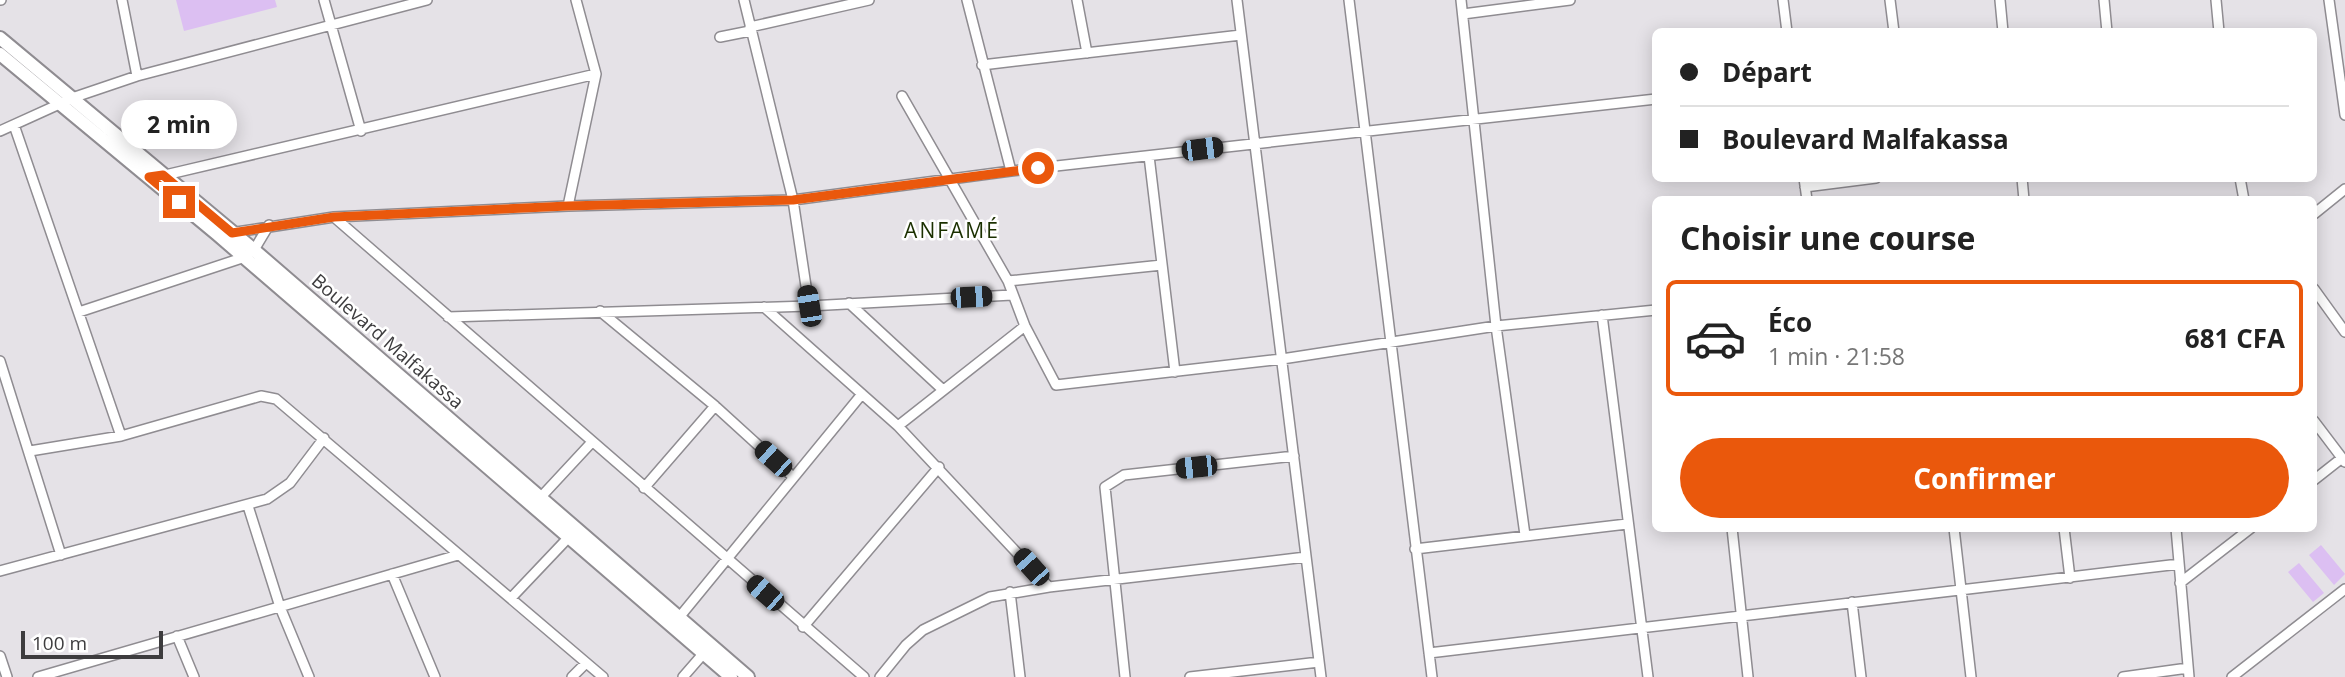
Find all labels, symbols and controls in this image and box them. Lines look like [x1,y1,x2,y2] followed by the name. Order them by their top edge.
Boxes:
[1722,54,1812,90] text: Départ
[121,100,237,150] callout: 2 min
[147,108,211,140] text: 2 min
[1722,121,2009,157] text: Boulevard Malfakassa
[1180,136,1225,162] car
[1022,152,1054,184] route start
[163,186,195,218] route end
[904,216,1000,244] district label: ANFAMÉ
[1680,216,1975,259] text: Choisir une course
[306,268,470,414] street label: Boulevard Malfakassa
[796,284,823,328] car
[950,285,993,309] car
[1768,304,1812,340] text: Éco
[1684,307,1747,370] icon: car
[2185,320,2285,356] text: 681 CFA
[1768,340,1905,372] text: 1 min · 21:58
[751,437,796,481] car
[1680,438,2289,518] button: Confirmer
[1175,454,1218,480] car
[1010,544,1053,590] car
[743,571,788,615] car
[21,628,163,660] scale bar
[32,630,87,656] text: 100 m

